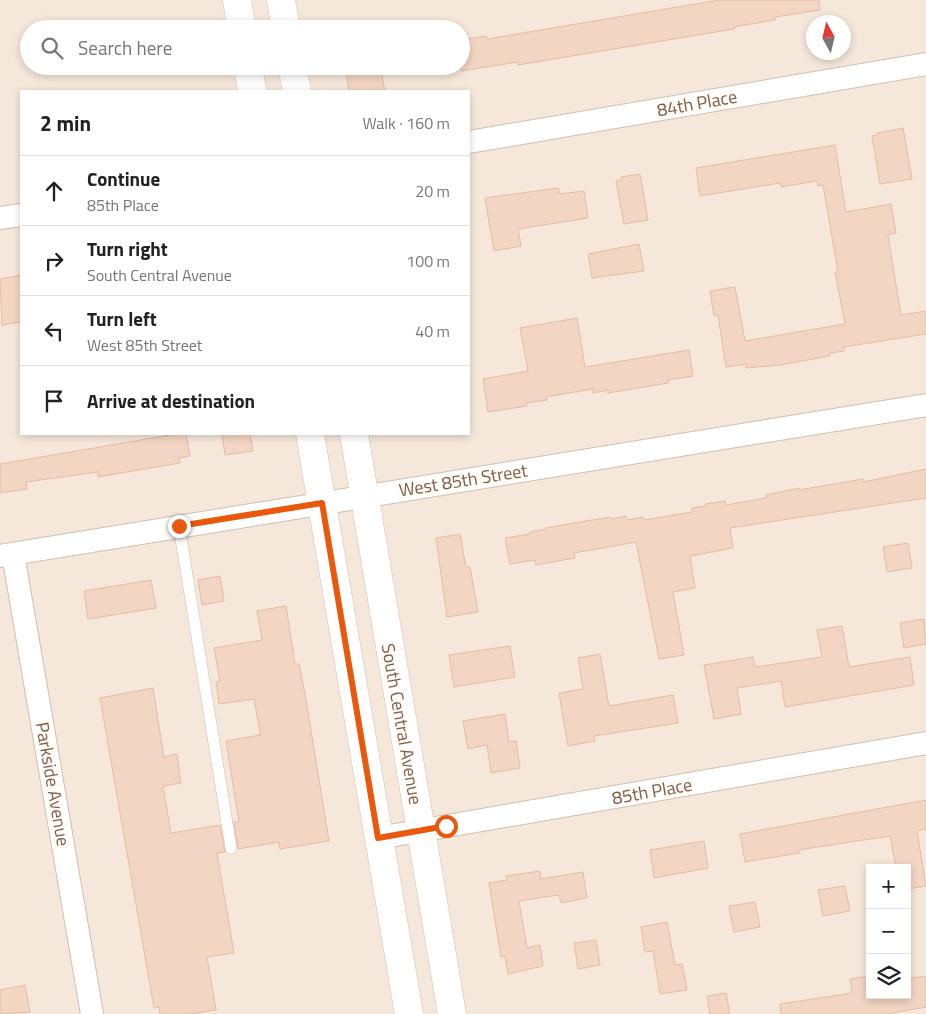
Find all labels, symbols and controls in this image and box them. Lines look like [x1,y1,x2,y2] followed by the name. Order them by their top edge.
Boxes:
[806,15,851,60] north arrow
[20,20,470,75] search box
[78,33,172,62] text: Search here
[38,34,66,62] icon: search
[655,83,739,123] street label: 84th Place
[40,107,91,139] text: 2 min
[362,111,450,135] text: Walk · 160 m
[87,164,160,193] text: Continue
[40,177,68,205] icon: ahead
[415,179,450,203] text: 20 m
[87,193,159,217] text: 85th Place
[87,234,168,263] text: Turn right
[40,247,68,275] icon: right
[406,249,450,273] text: 100 m
[87,263,232,287] text: South Central Avenue
[87,304,157,333] text: Turn left
[40,317,68,345] icon: left
[415,319,450,343] text: 40 m
[87,333,202,357] text: West 85th Street
[87,386,255,415] text: Arrive at destination
[40,387,68,415] icon: arrive
[397,456,530,503] street label: West 85th Street
[168,515,191,538] route end
[375,641,429,807] street label: South Central Avenue
[29,720,77,848] street label: Parkside Avenue
[610,771,694,811] street label: 85th Place
[435,815,458,838] route start
[866,864,911,999] map controls
[866,864,911,909] button: +
[866,909,911,954] button: −
[866,954,911,999] button: layers

